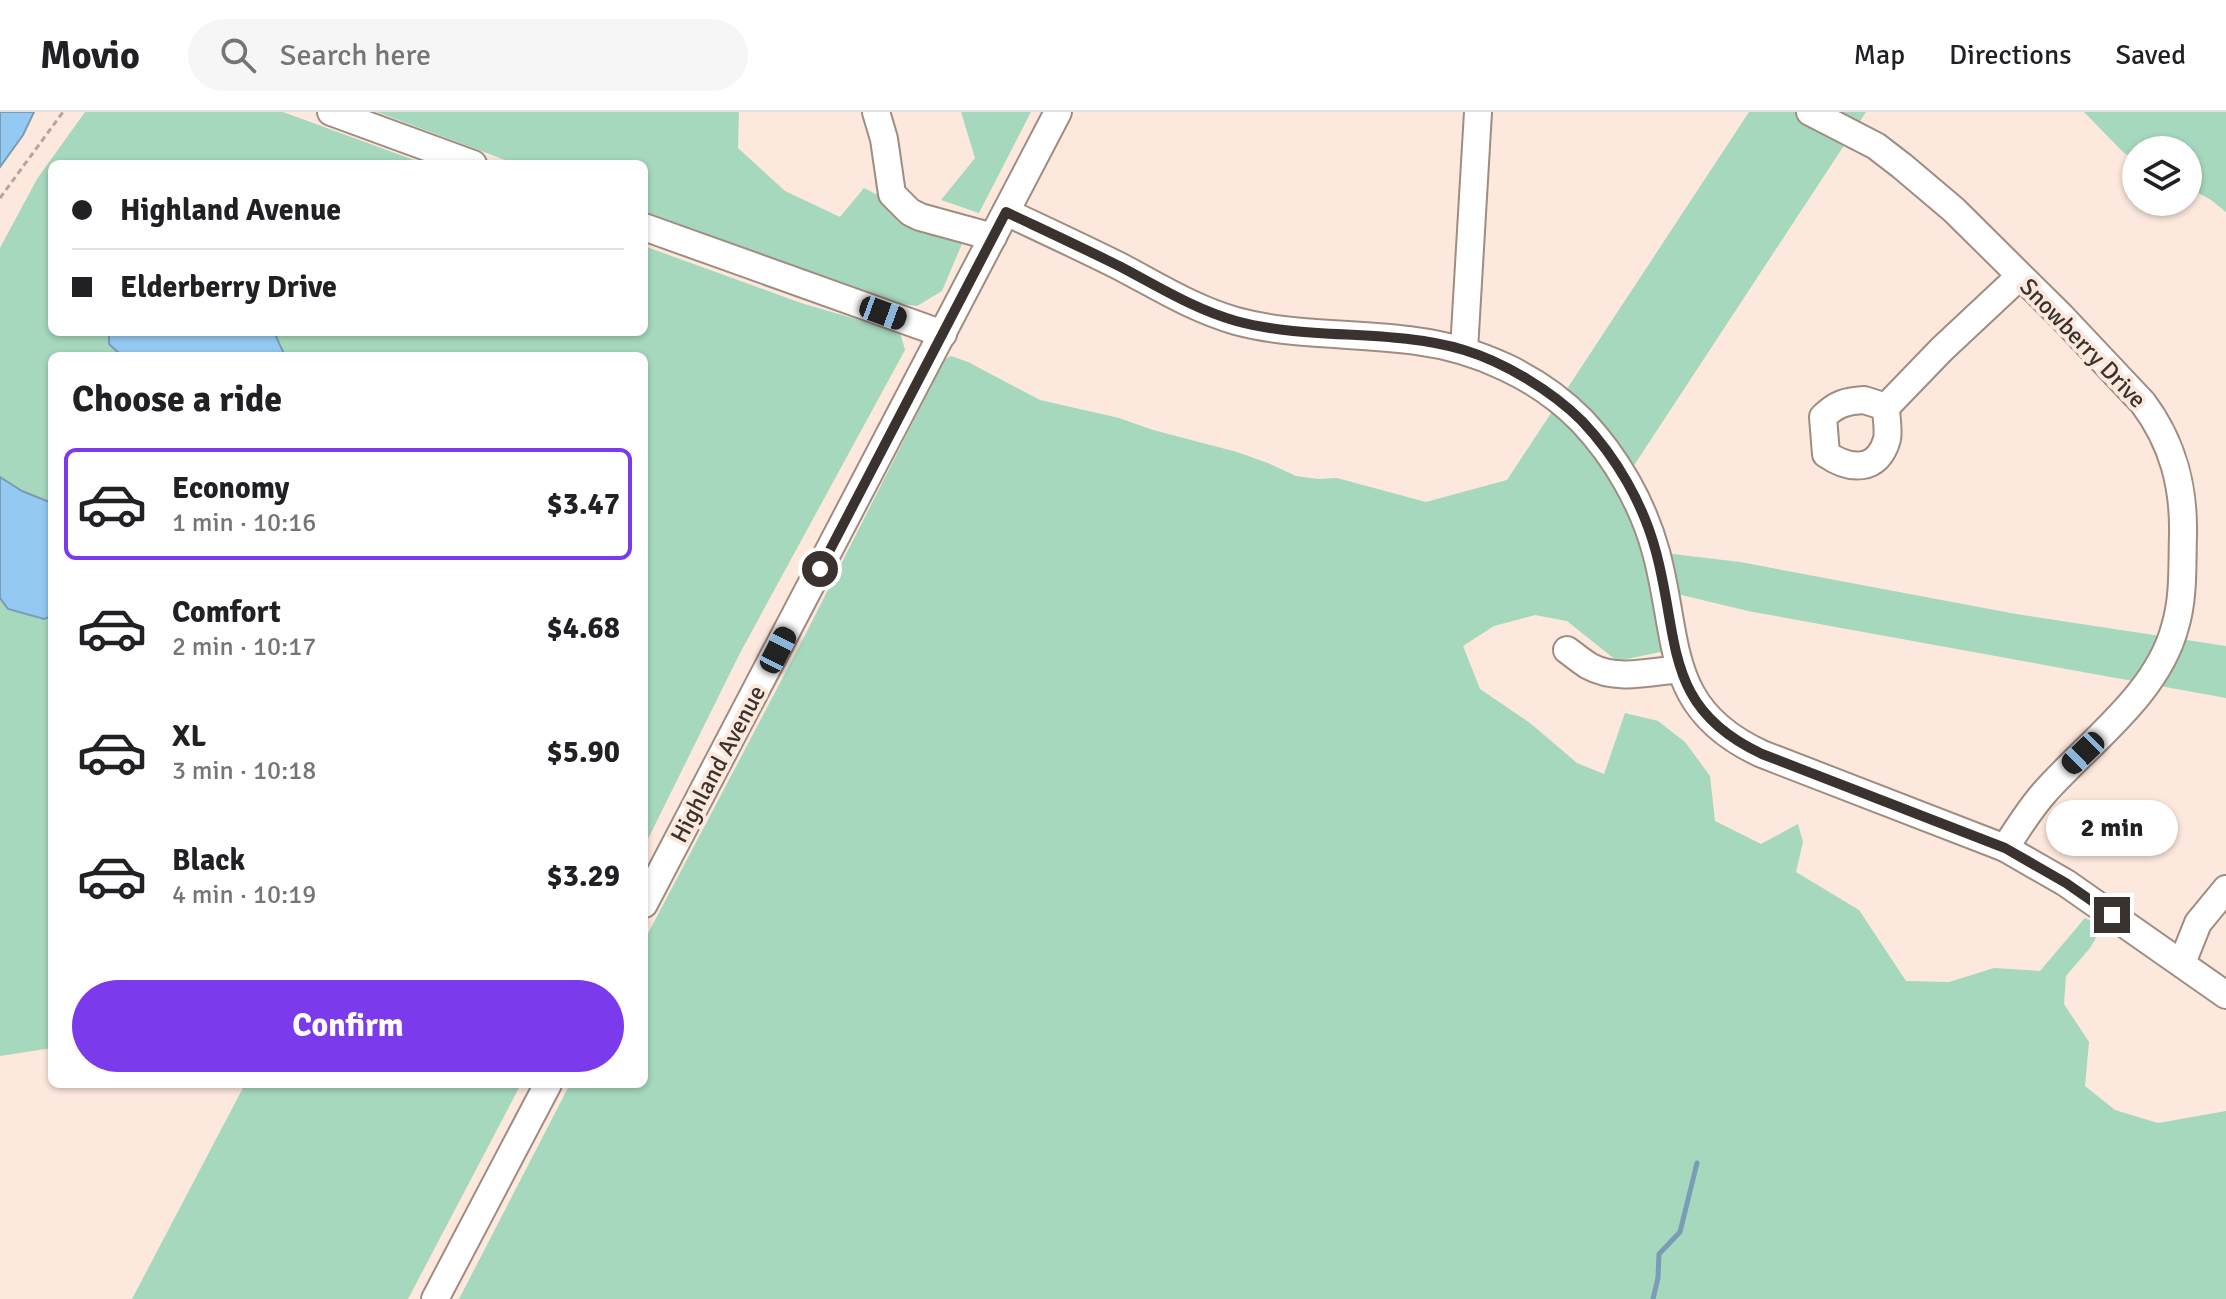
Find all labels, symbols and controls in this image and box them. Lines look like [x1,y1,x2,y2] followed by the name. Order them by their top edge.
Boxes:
[188,19,748,91] search box
[40,32,140,79] text: Movio
[216,33,260,77] icon: search
[280,37,431,74] text: Search here
[1853,38,1905,72] text: Map
[1949,38,2071,72] text: Directions
[2115,38,2186,72] text: Saved
[2122,136,2202,216] map controls
[2122,136,2202,216] button: layers
[120,192,341,229] text: Highland Avenue
[120,269,337,306] text: Elderberry Drive
[2013,272,2153,414] street label: Snowberry Drive
[856,294,910,332] car
[72,377,282,422] text: Choose a ride
[76,468,148,540] icon: car
[172,470,289,507] text: Economy
[547,486,620,523] text: $3.47
[172,507,316,539] text: 1 min · 10:16
[802,551,838,587] route start
[76,592,148,664] icon: car
[172,594,281,631] text: Comfort
[547,610,620,647] text: $4.68
[756,623,800,677] car
[172,631,316,663] text: 2 min · 10:17
[664,680,772,848] street label: Highland Avenue
[76,716,148,788] icon: car
[172,718,206,755] text: XL
[2057,728,2109,778] car
[547,734,620,771] text: $5.90
[172,755,316,787] text: 3 min · 10:18
[2046,799,2178,855] callout: 2 min
[2081,812,2143,844] text: 2 min
[76,840,148,912] icon: car
[172,842,245,879] text: Black
[547,858,620,895] text: $3.29
[172,879,316,911] text: 4 min · 10:19
[2094,897,2130,933] route end
[72,980,624,1072] button: Confirm

